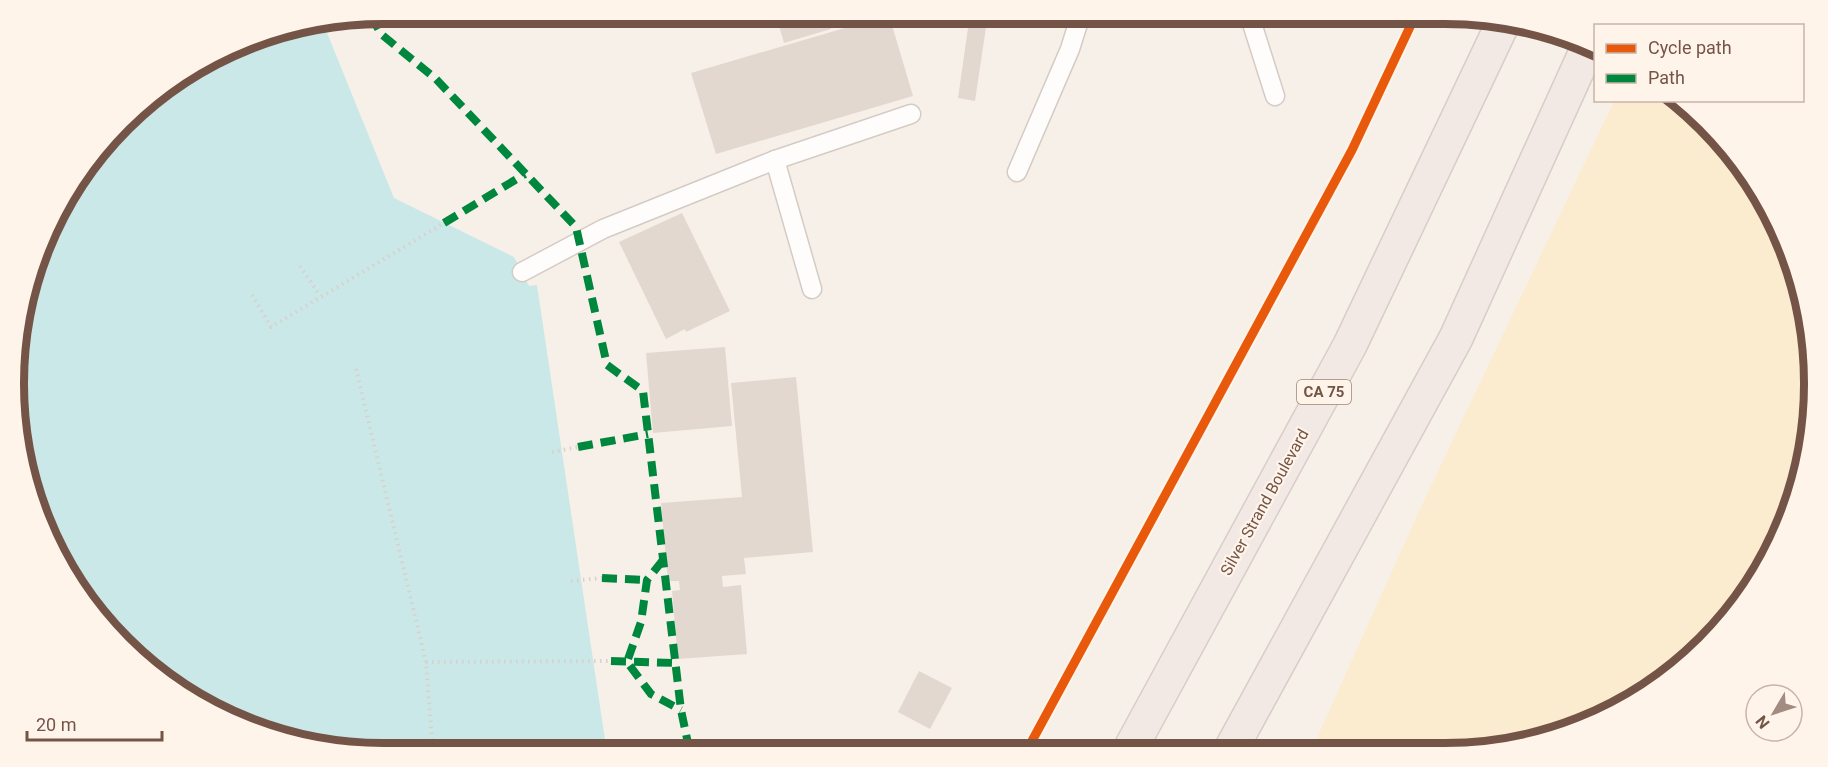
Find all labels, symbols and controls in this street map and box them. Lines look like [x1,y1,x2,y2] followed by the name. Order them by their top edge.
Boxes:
[1594,24,1804,102] legend
[1648,37,1732,58] text: Cycle path
[1648,67,1685,88] text: Path
[1297,380,1351,404] road number: CA 75
[1216,426,1313,579] street label: Silver Strand Boulevard
[1744,683,1804,743] north arrow
[27,704,162,742] scale bar
[1752,712,1774,732] text: N
[36,714,76,735] text: 20 m

